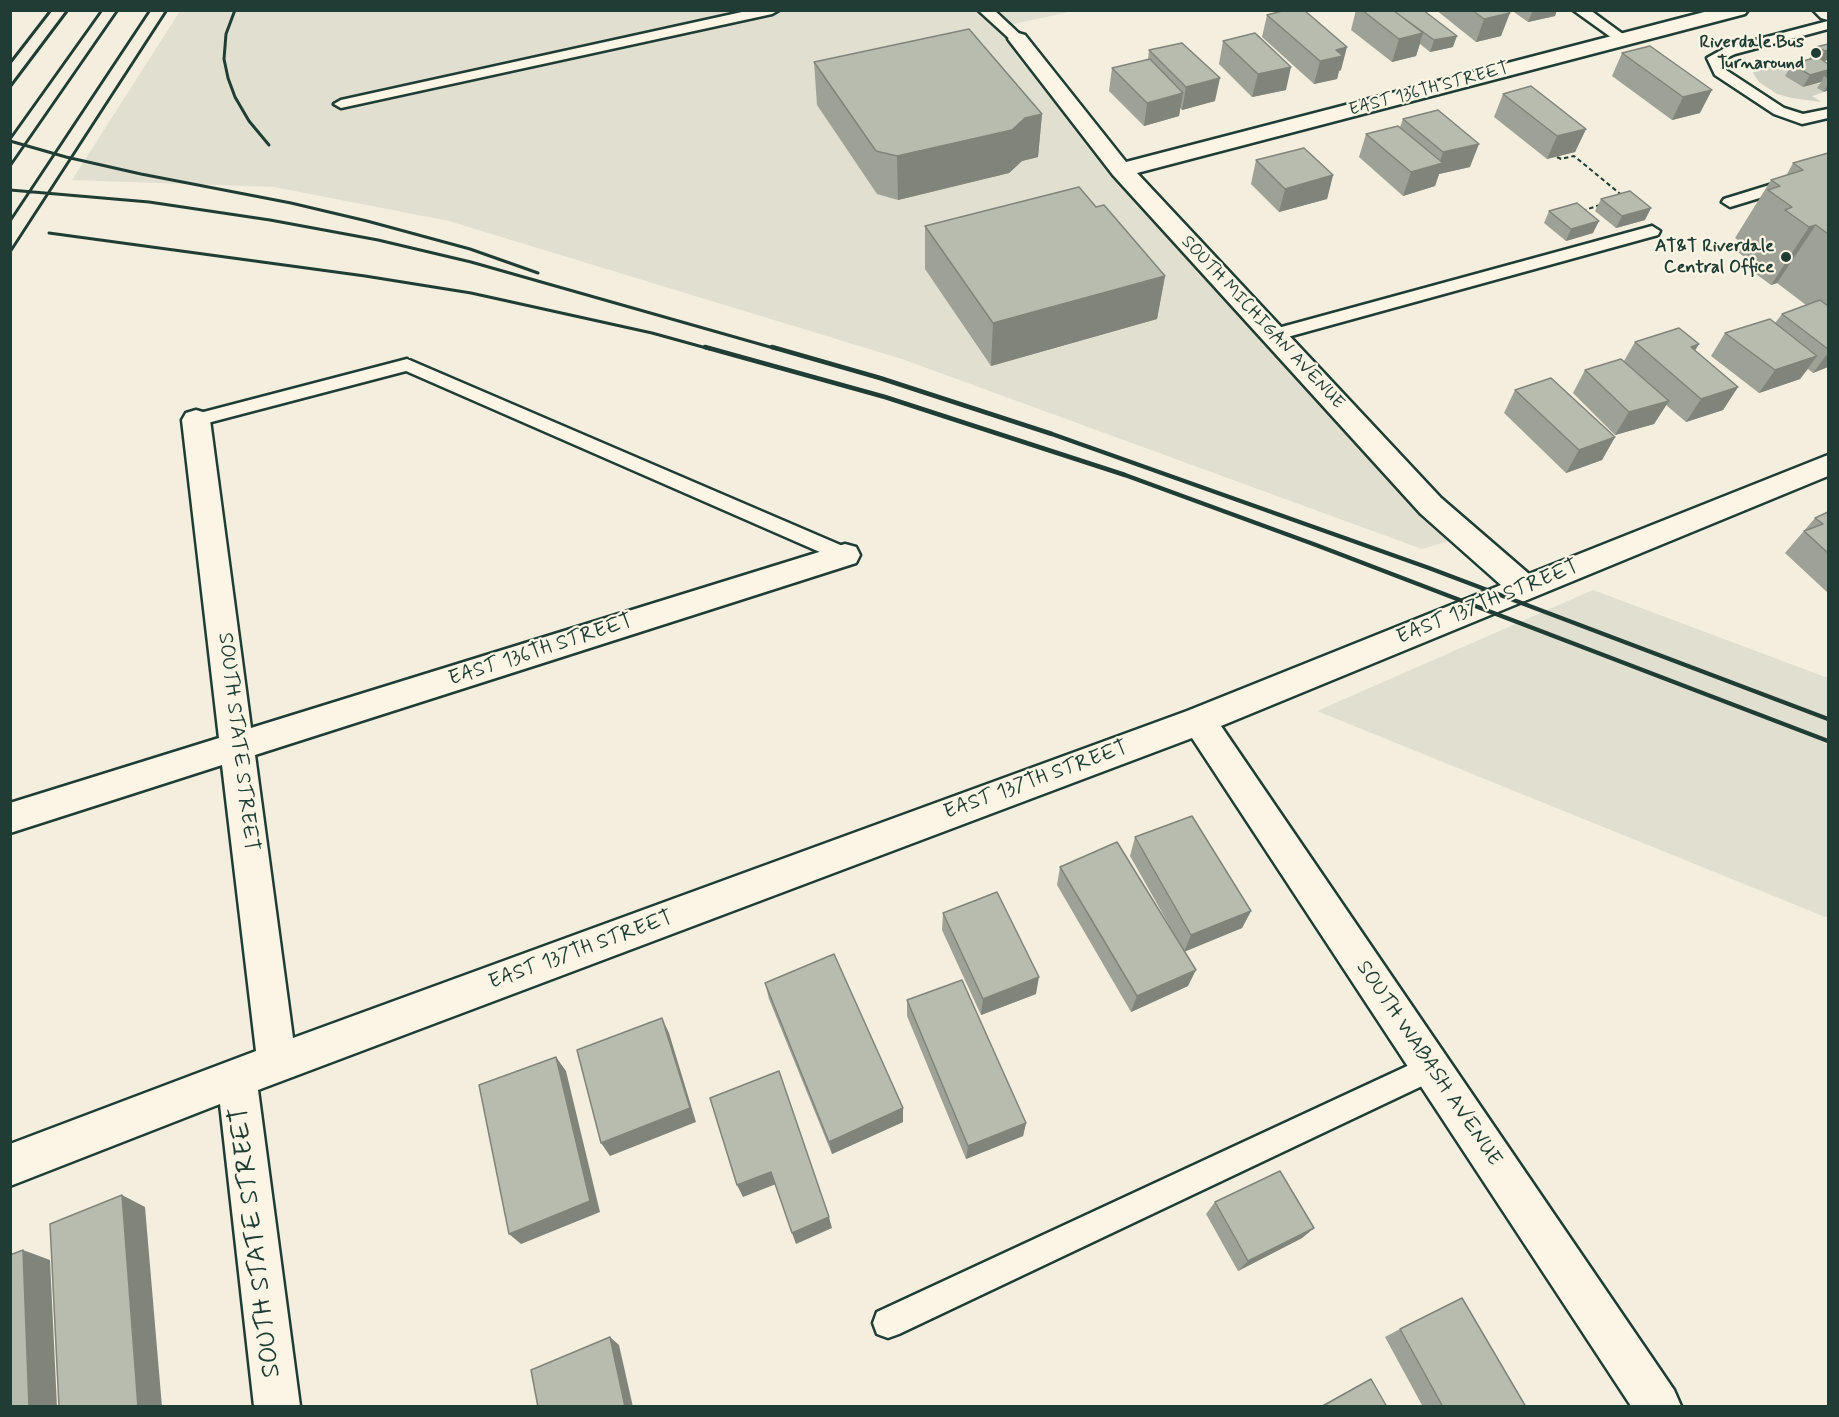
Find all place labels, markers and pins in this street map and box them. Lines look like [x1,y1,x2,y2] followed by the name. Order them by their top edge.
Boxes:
[1699,32,1804,74] place label: Riverdale Bus Turnaround
[1809,46,1823,60] marker: Riverdale Bus Turnaround
[1655,236,1774,278] place label: AT&T Riverdale Central Office
[1779,250,1793,264] marker: AT&T Riverdale Central Office

